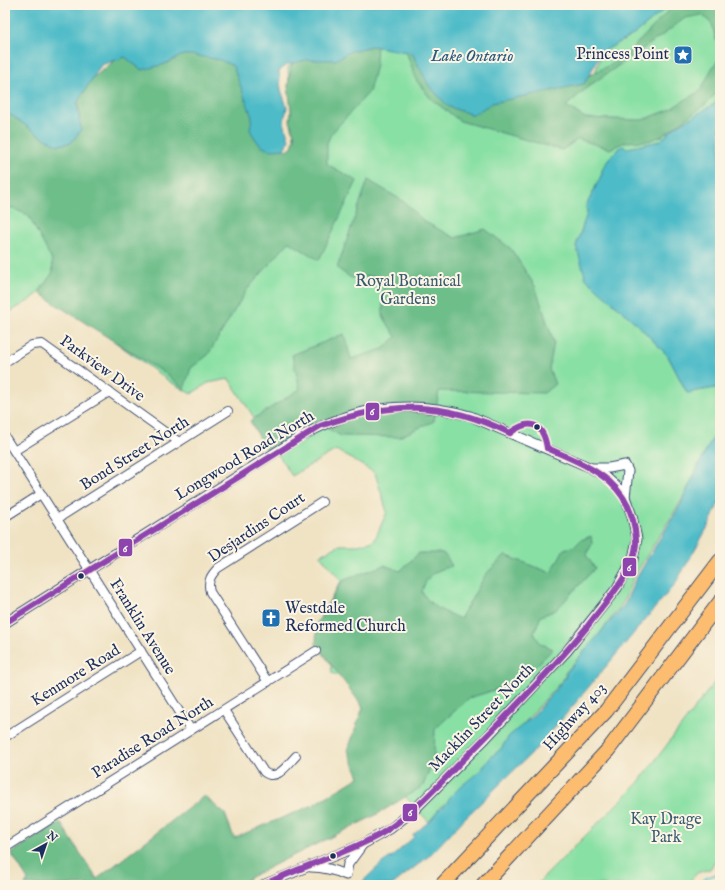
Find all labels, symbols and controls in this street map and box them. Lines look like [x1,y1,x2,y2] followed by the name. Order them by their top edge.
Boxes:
[672,44,694,66] place icon: Princess Point
[576,45,670,65] place label: Princess Point
[430,46,513,67] water label: Lake Ontario
[355,272,461,310] park label: Royal Botanical Gardens
[56,331,148,407] street label: Parkview Drive
[365,402,380,421] line badge: 6
[370,405,376,419] text: 6
[172,406,319,505] street label: Longwood Road North
[77,412,194,496] street label: Bond Street North
[532,422,542,432] unlabelled marker
[205,488,310,568] street label: Desjardins Court
[118,538,133,557] line badge: 6
[123,542,129,556] text: 6
[622,557,637,577] line badge: 6
[627,561,633,575] text: 6
[76,571,86,581] unlabelled marker
[105,575,179,679] street label: Franklin Avenue
[285,599,406,637] place label: Westdale Reformed Church
[260,607,282,629] church icon: Westdale Reformed Church
[28,640,125,711] street label: Kenmore Road
[425,659,539,776] street label: Macklin Street North
[539,679,611,755] street label: Highway 403
[88,692,218,783] street label: Paradise Road North
[402,803,418,822] line badge: 6
[408,806,414,820] text: 6
[630,810,702,848] park label: Kay Drage Park
[26,824,66,864] north arrow
[43,828,60,846] text: N
[328,851,338,861] unlabelled marker

